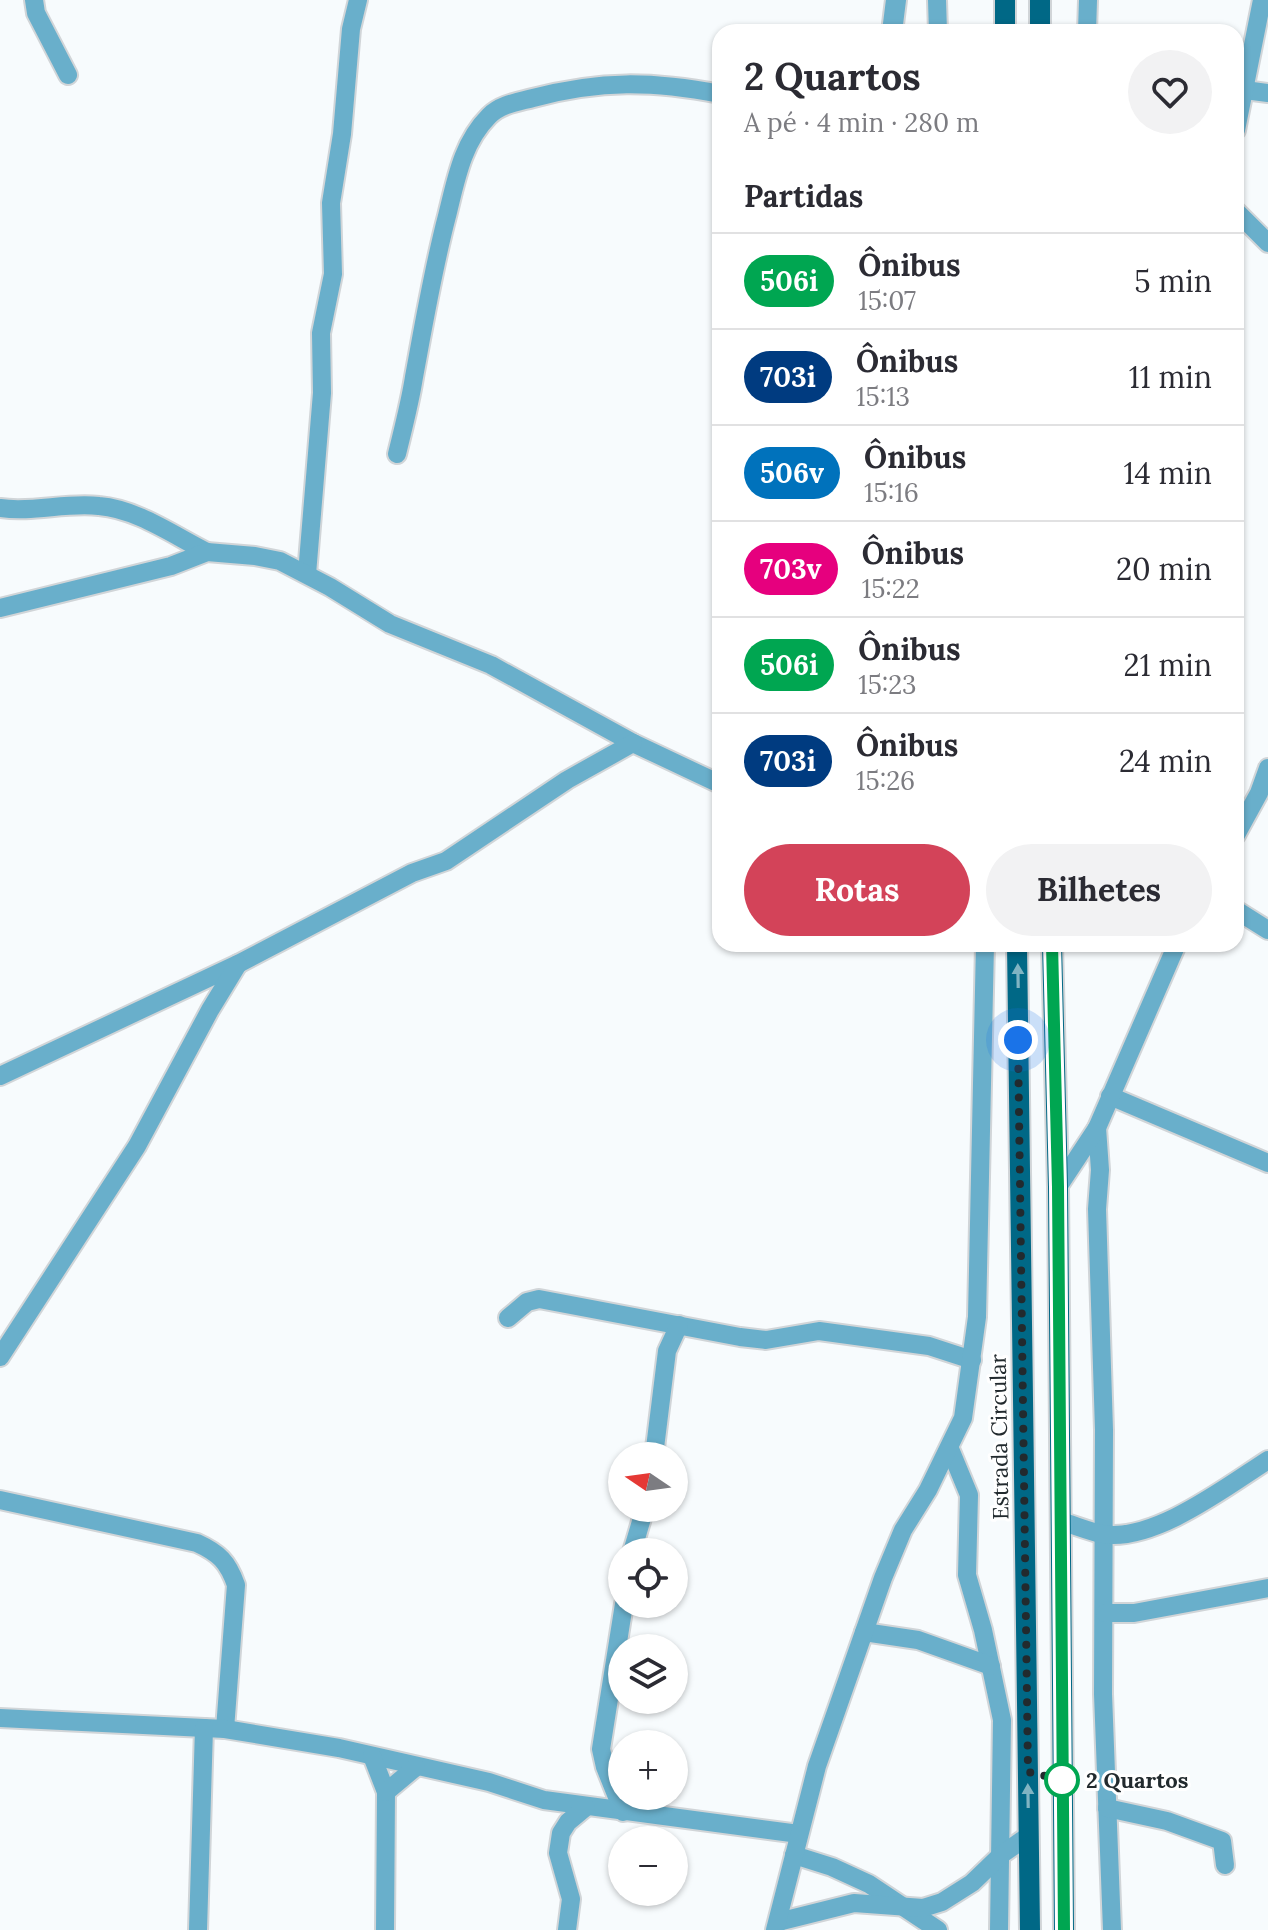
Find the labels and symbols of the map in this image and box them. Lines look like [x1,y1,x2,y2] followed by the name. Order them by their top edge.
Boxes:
[1011,963,1024,988] one-way arrow
[998,1020,1038,1060] your location
[984,1353,1014,1520] street label: Estrada Circular
[608,1442,688,1522] north arrow
[1045,1763,1079,1797] marker: 2 Quartos
[1086,1766,1188,1794] place label: 2 Quartos
[1022,1783,1034,1808] one-way arrow

